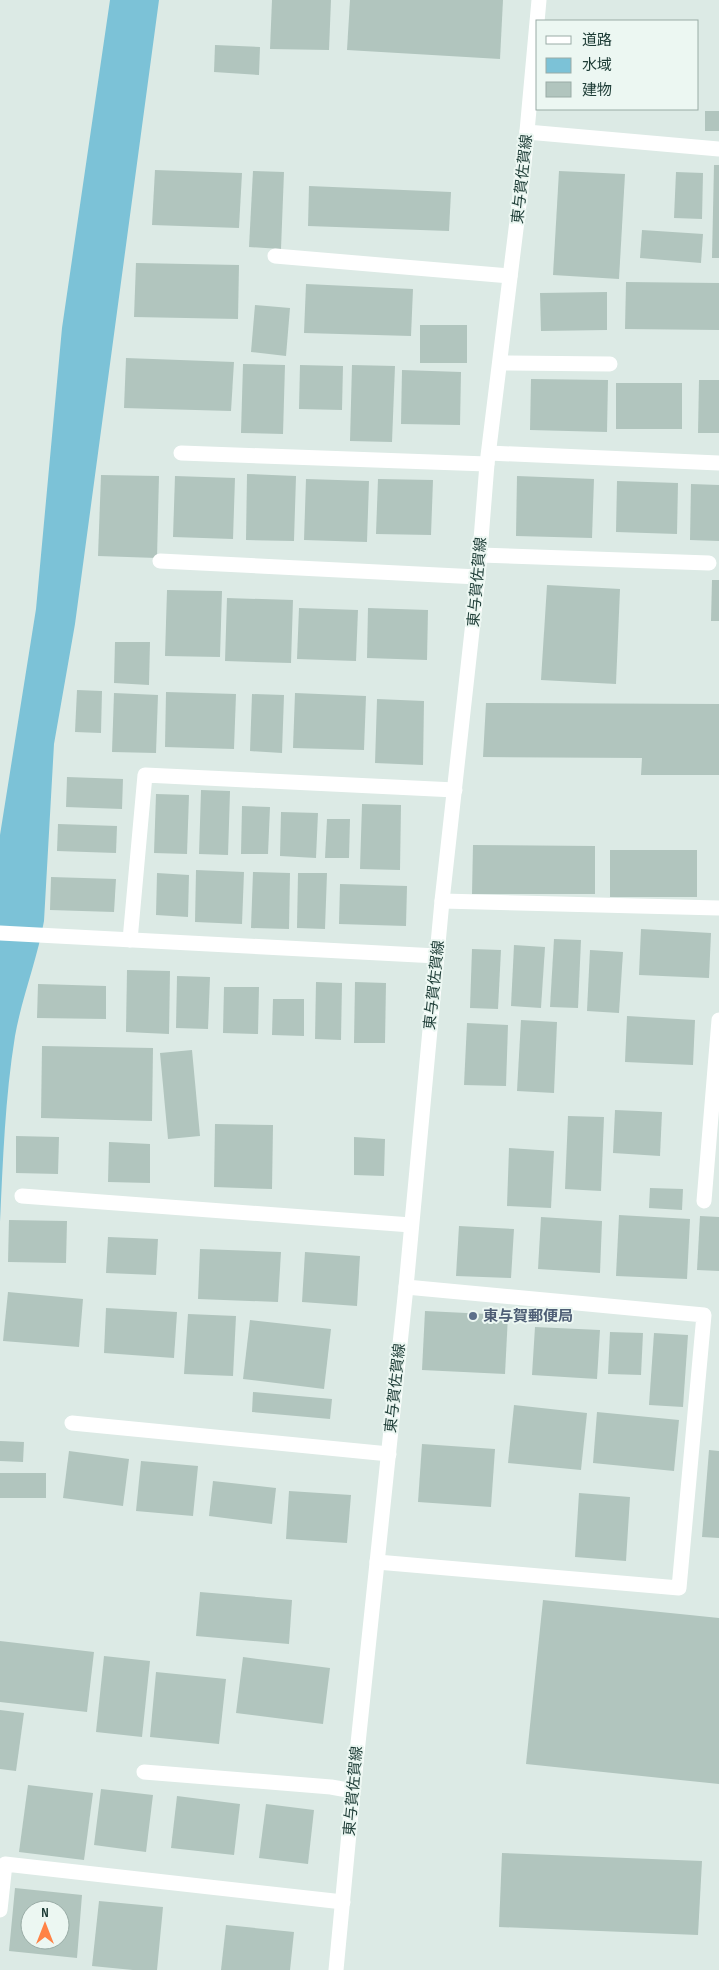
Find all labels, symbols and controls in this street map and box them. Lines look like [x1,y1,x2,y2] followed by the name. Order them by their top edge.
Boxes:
[536,20,699,110] legend
[582,31,612,50] text: 道路
[582,56,612,75] text: 水域
[582,81,612,100] text: 建物
[508,133,537,225] street label: 東与賀佐賀線
[464,536,491,628] street label: 東与賀佐賀線
[420,939,449,1031] street label: 東与賀佐賀線
[483,1307,573,1326] place label: 東与賀郵便局
[467,1310,479,1322] marker: 東与賀郵便局
[381,1342,410,1434] street label: 東与賀佐賀線
[340,1745,367,1837] street label: 東与賀佐賀線
[20,1900,70,1950] north arrow
[41,1904,49,1921] text: N

